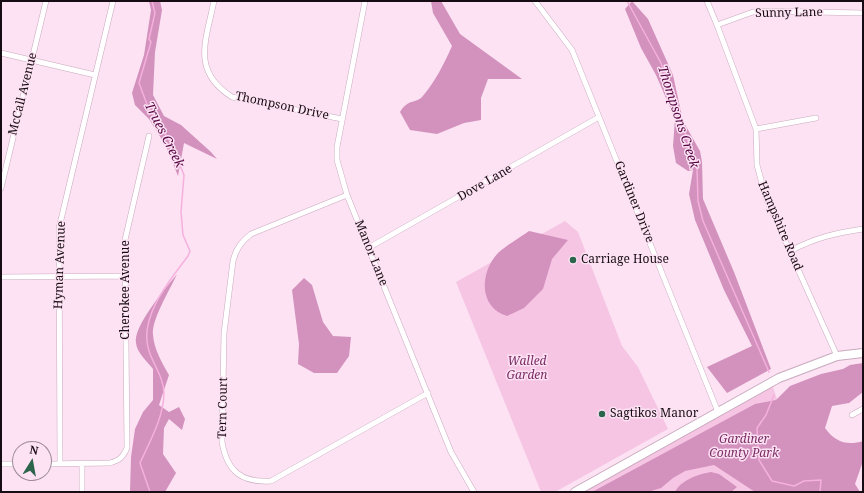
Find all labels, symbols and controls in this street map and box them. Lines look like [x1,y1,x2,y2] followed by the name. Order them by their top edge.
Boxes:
[755,5,823,21] street label: Sunny Lane
[6,51,40,137] street label: McCall Avenue
[654,64,702,170] water label: Thompsons Creek
[234,89,330,123] street label: Thompson Drive
[141,99,187,171] water label: Trues Creek
[611,159,657,245] street label: Gardiner Drive
[455,162,515,204] street label: Dove Lane
[755,179,805,273] street label: Hampshire Road
[351,218,391,288] street label: Manor Lane
[51,221,69,309] street label: Hyman Avenue
[119,240,133,340] street label: Cherokee Avenue
[581,253,669,267] place label: Carriage House
[568,255,578,265] marker: Carriage House
[507,355,547,383] park label: Walled Garden
[215,377,231,439] street label: Tern Court
[610,407,698,421] place label: Sagtikos Manor
[597,409,607,419] marker: Sagtikos Manor
[709,433,779,461] park label: Gardiner County Park
[12,441,52,481] north arrow
[28,442,40,458] text: N

